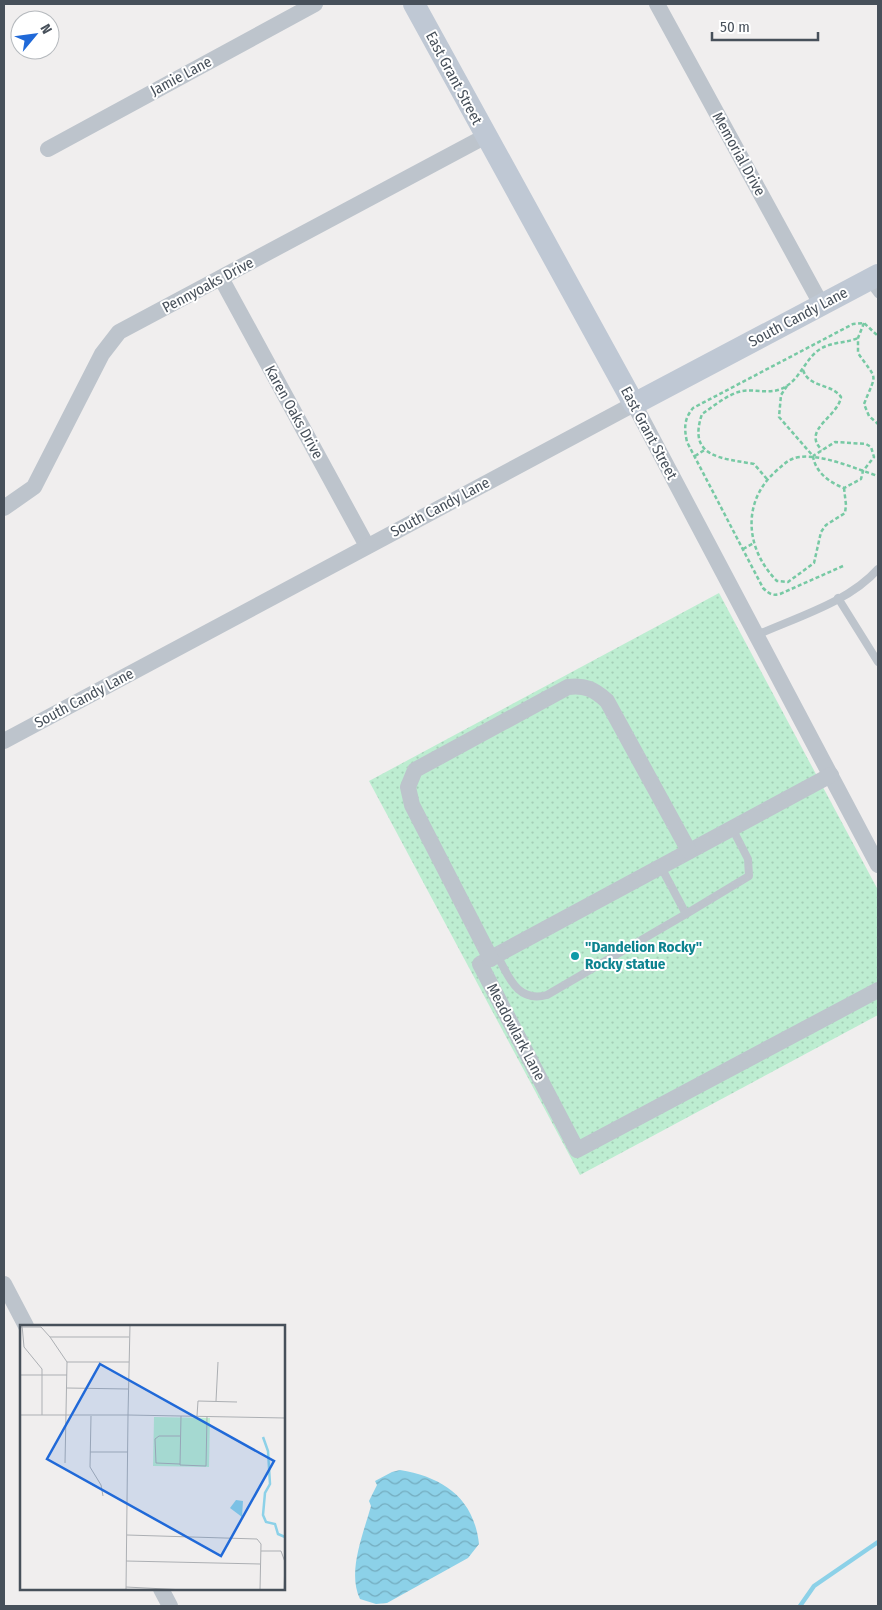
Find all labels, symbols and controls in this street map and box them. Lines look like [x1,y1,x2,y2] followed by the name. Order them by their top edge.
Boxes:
[10,10,60,60] north arrow
[712,10,818,42] scale bar
[720,18,750,36] text: 50 m
[36,21,55,37] text: N
[422,28,486,128] street label: East Grant Street
[147,52,215,100] street label: Jamie Lane
[709,109,769,199] street label: Memorial Drive
[159,253,257,317] street label: Pennyoaks Drive
[745,283,851,351] street label: South Candy Lane
[261,362,327,462] street label: Karen Oaks Drive
[617,383,681,483] street label: East Grant Street
[387,473,493,541] street label: South Candy Lane
[31,664,137,732] street label: South Candy Lane
[585,938,702,973] place label: "Dandelion Rocky" Rocky statue
[569,950,581,962] marker: "Dandelion Rocky" Rocky statue
[483,980,549,1084] street label: Meadowlark Lane
[20,1325,285,1590] inset map

